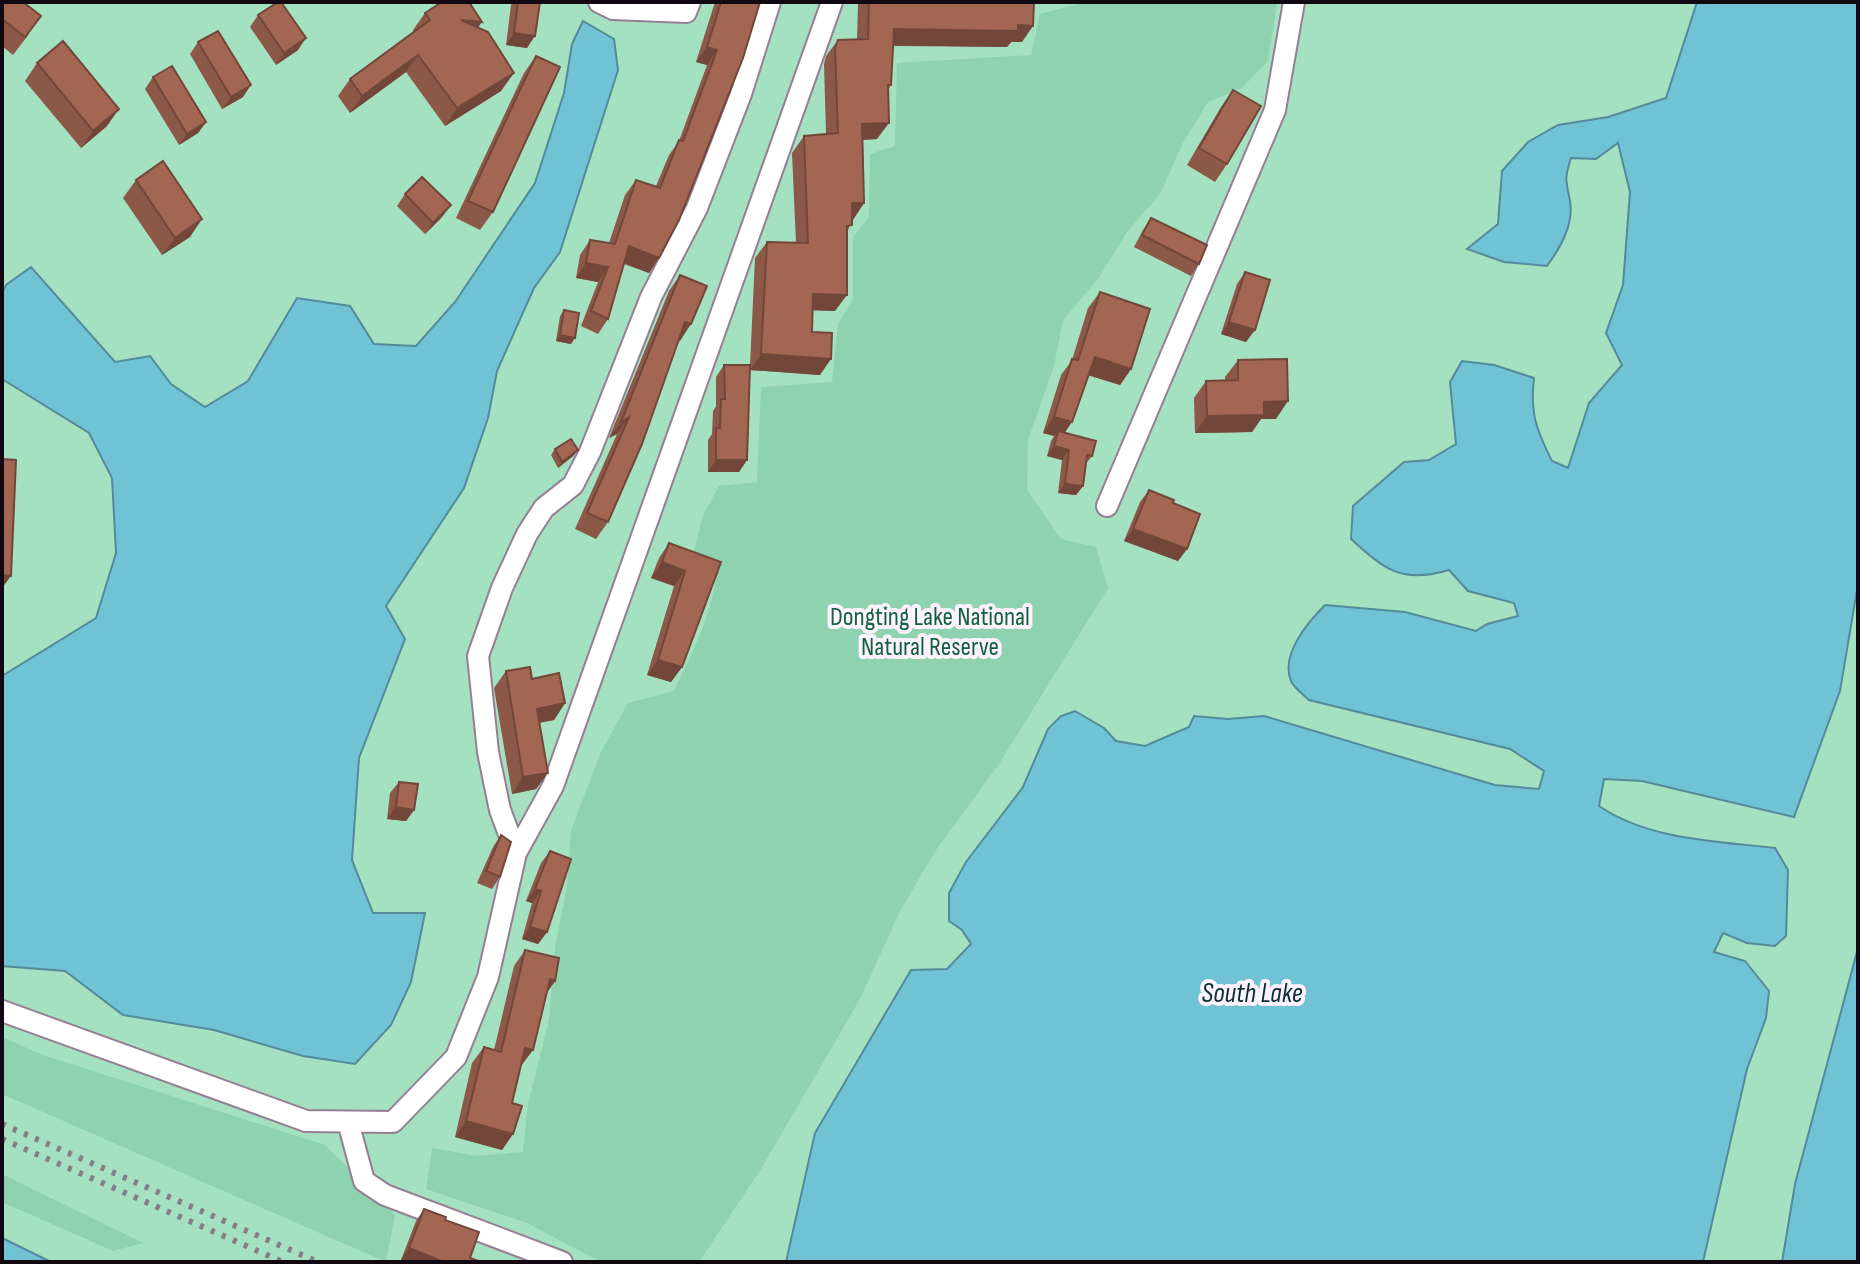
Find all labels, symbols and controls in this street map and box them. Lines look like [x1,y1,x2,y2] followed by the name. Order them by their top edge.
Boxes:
[830,602,1030,663] park label: Dongting Lake National Natural Reserve
[1201,977,1303,1010] water label: South Lake

